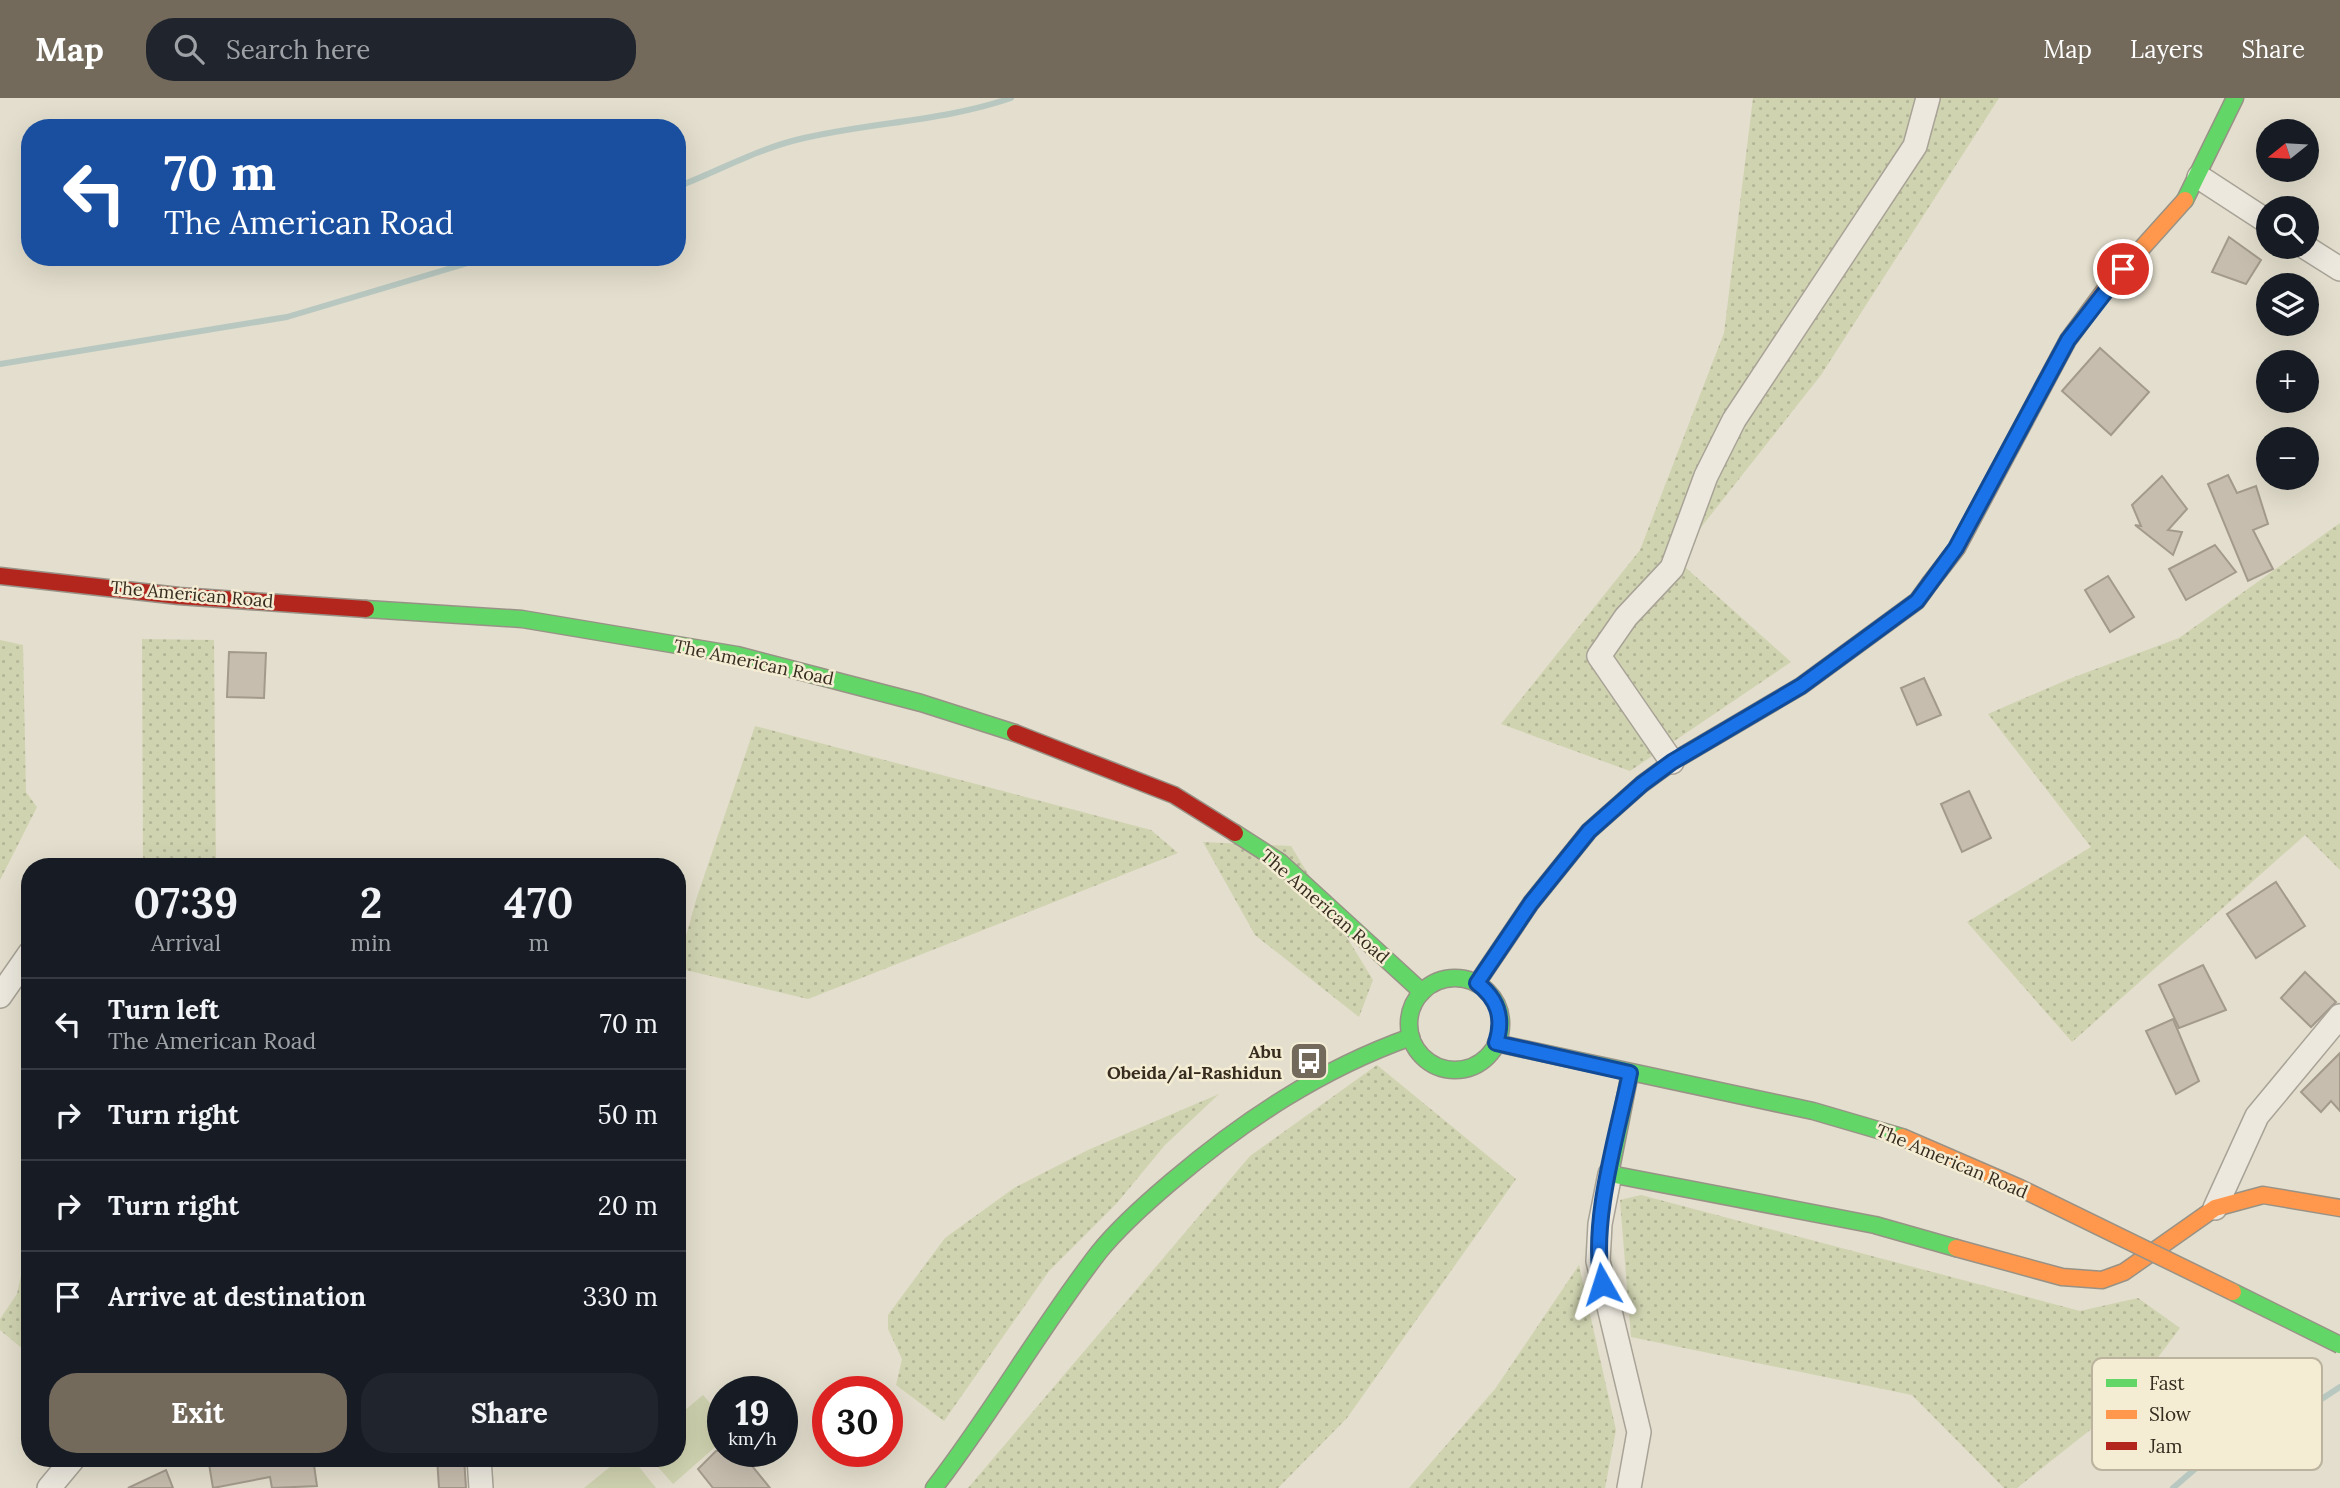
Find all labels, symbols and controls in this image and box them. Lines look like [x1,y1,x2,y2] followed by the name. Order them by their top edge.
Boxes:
[146,18,636,81] search box
[35,28,104,70] text: Map
[170,30,208,68] icon: search
[226,33,370,66] text: Search here
[2043,34,2092,65] text: Map
[2130,34,2203,65] text: Layers
[2241,34,2305,65] text: Share
[2256,119,2319,182] north arrow
[2256,119,2319,490] map controls
[164,141,276,203] text: 70 m
[49,147,140,238] icon: left
[2256,196,2319,259] button: search
[164,202,454,243] text: The American Road
[2093,239,2153,299] pin
[2104,250,2142,288] icon: arrive
[2256,273,2319,336] button: layers
[2256,350,2319,413] button: +
[2256,427,2319,490] button: −
[110,575,274,613] street label: The American Road
[672,634,836,690] street label: The American Road
[1256,844,1394,968] street label: The American Road
[133,876,238,930] text: 07:39
[360,876,382,930] text: 2
[504,876,573,930] text: 470
[151,928,221,957] text: Arrival
[351,928,392,957] text: min
[528,928,549,957] text: m
[108,993,219,1026] text: Turn left
[49,1005,87,1043] icon: left
[600,1007,658,1040] text: 70 m
[108,1026,316,1055] text: The American Road
[1107,1040,1283,1084] place label: Abu Obeida/al-Rashidun
[1288,1040,1330,1082] bus stop icon: Abu Obeida/al-Rashidun
[49,1096,87,1134] icon: right
[108,1098,239,1131] text: Turn right
[598,1098,658,1131] text: 50 m
[1872,1119,2032,1204] street label: The American Road
[49,1187,87,1225] icon: right
[108,1189,239,1222] text: Turn right
[598,1189,658,1222] text: 20 m
[1565,1247,1639,1321] position arrow
[49,1278,87,1316] icon: arrive
[108,1280,366,1313] text: Arrive at destination
[583,1280,658,1313] text: 330 m
[2092,1358,2322,1470] legend
[2149,1371,2185,1395] text: Fast
[49,1373,347,1453] button: Exit
[361,1373,658,1453] button: Share
[812,1376,903,1467] speed limit sign: 30
[735,1390,770,1435] text: 19
[2149,1402,2192,1426] text: Slow
[728,1427,777,1450] text: km/h
[2148,1434,2183,1458] text: Jam

